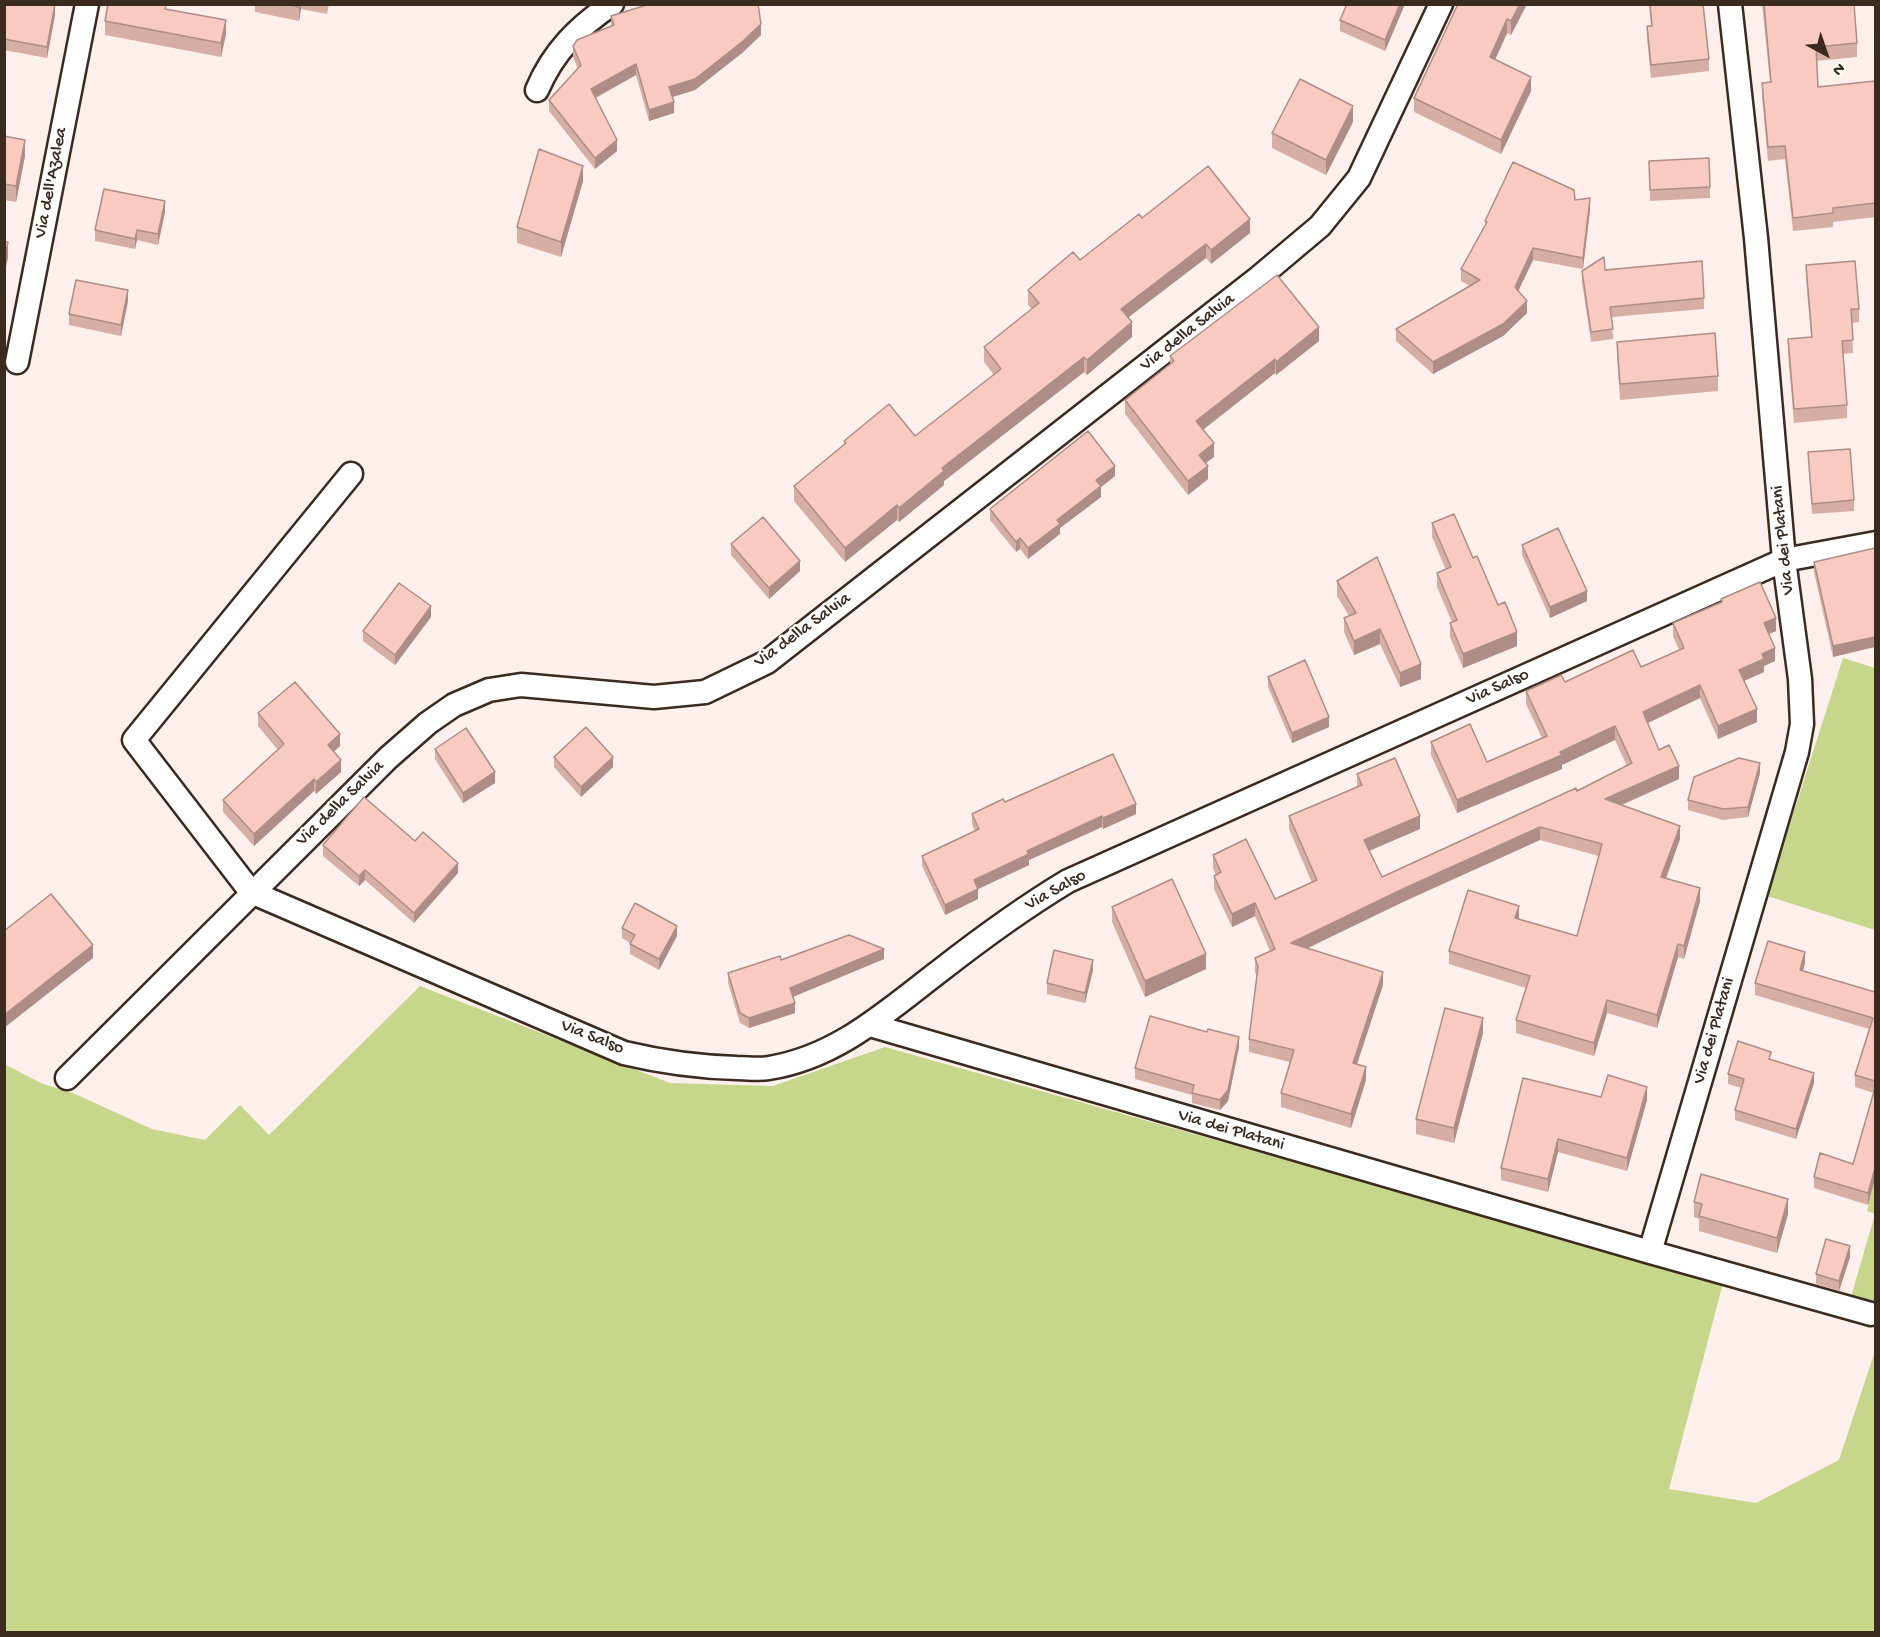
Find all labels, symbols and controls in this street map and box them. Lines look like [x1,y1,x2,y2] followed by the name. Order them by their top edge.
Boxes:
[1796,24,1856,84] north arrow
[1828,58,1848,79] text: N
[31,126,73,240] street label: Via dell'Azalea
[1136,289,1240,377] street label: Via della Salvia
[1768,484,1800,596] street label: Via dei Platani
[750,589,856,673] street label: Via della Salvia
[1463,665,1533,711] street label: Via Salso
[292,757,390,851] street label: Via della Salvia
[1022,865,1090,917] street label: Via Salso
[1689,975,1741,1087] street label: Via dei Platani
[557,1016,627,1060] street label: Via Salso
[1175,1105,1287,1157] street label: Via dei Platani

